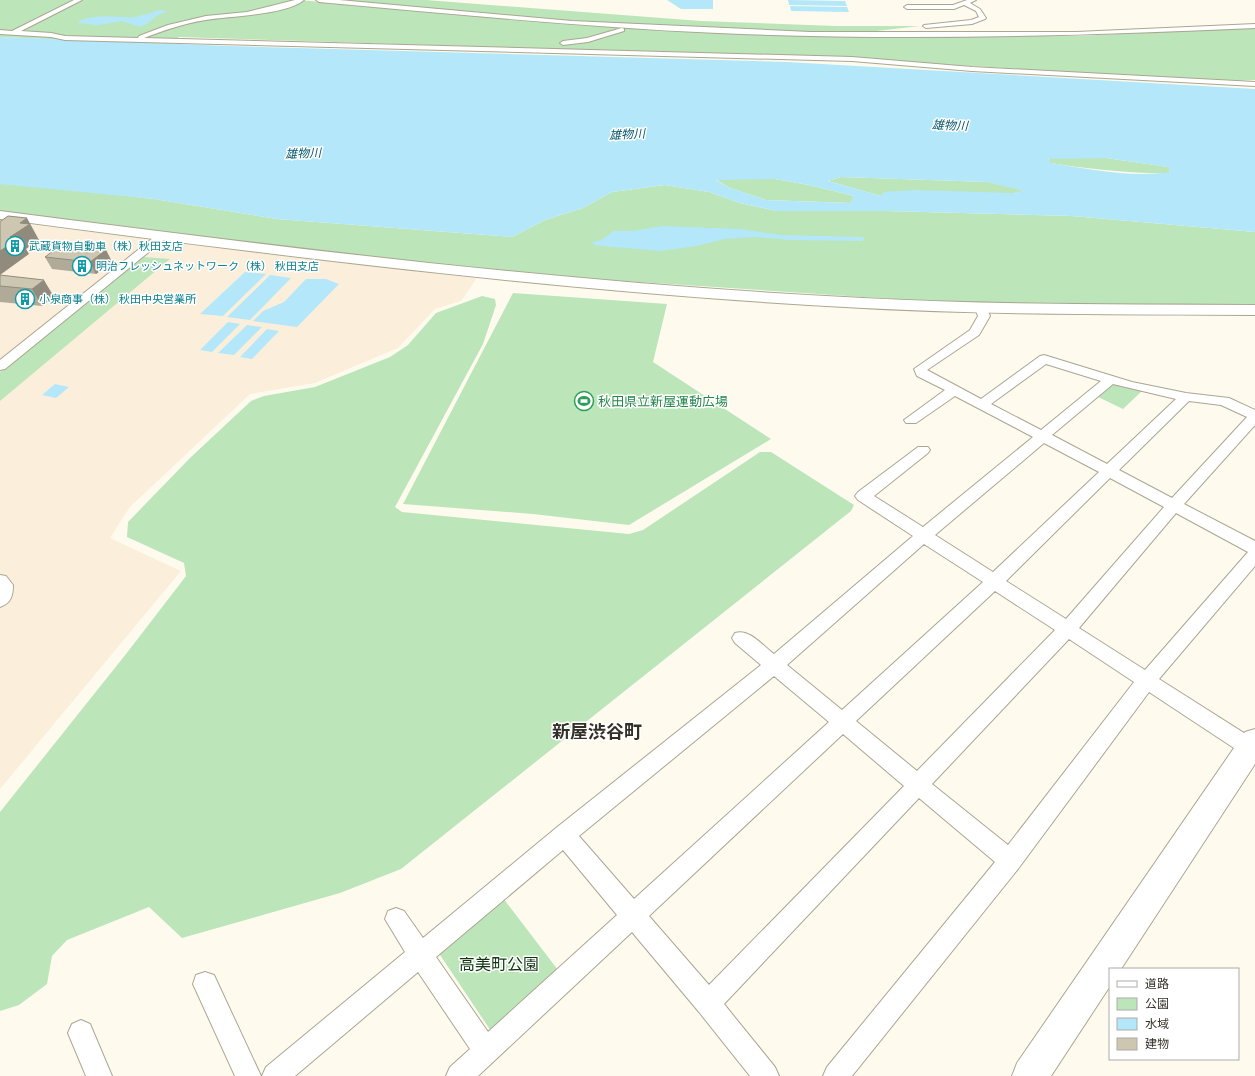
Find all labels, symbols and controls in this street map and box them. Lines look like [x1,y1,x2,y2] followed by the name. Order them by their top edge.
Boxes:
[932,116,970,134] water label: 雄物川
[609,124,647,143] water label: 雄物川
[285,144,323,162] water label: 雄物川
[4,235,26,257] building icon: 武蔵貨物自動車（株）秋田支店
[29,238,183,254] place label: 武蔵貨物自動車（株）秋田支店
[71,255,93,277] building icon: 明治フレッシュネットワーク（株） 秋田支店
[96,258,319,274] place label: 明治フレッシュネットワーク（株） 秋田支店
[14,288,36,310] building icon: 小泉商事（株） 秋田中央営業所
[39,291,197,307] place label: 小泉商事（株） 秋田中央営業所
[573,390,595,412] sports icon: 秋田県立新屋運動広場
[598,392,728,411] place label: 秋田県立新屋運動広場
[552,719,642,744] district label: 新屋渋谷町
[459,953,539,976] park label: 高美町公園
[1109,968,1239,1060] legend
[1145,975,1169,992] text: 道路
[1145,995,1169,1012] text: 公園
[1145,1015,1169,1032] text: 水域
[1145,1035,1169,1052] text: 建物

